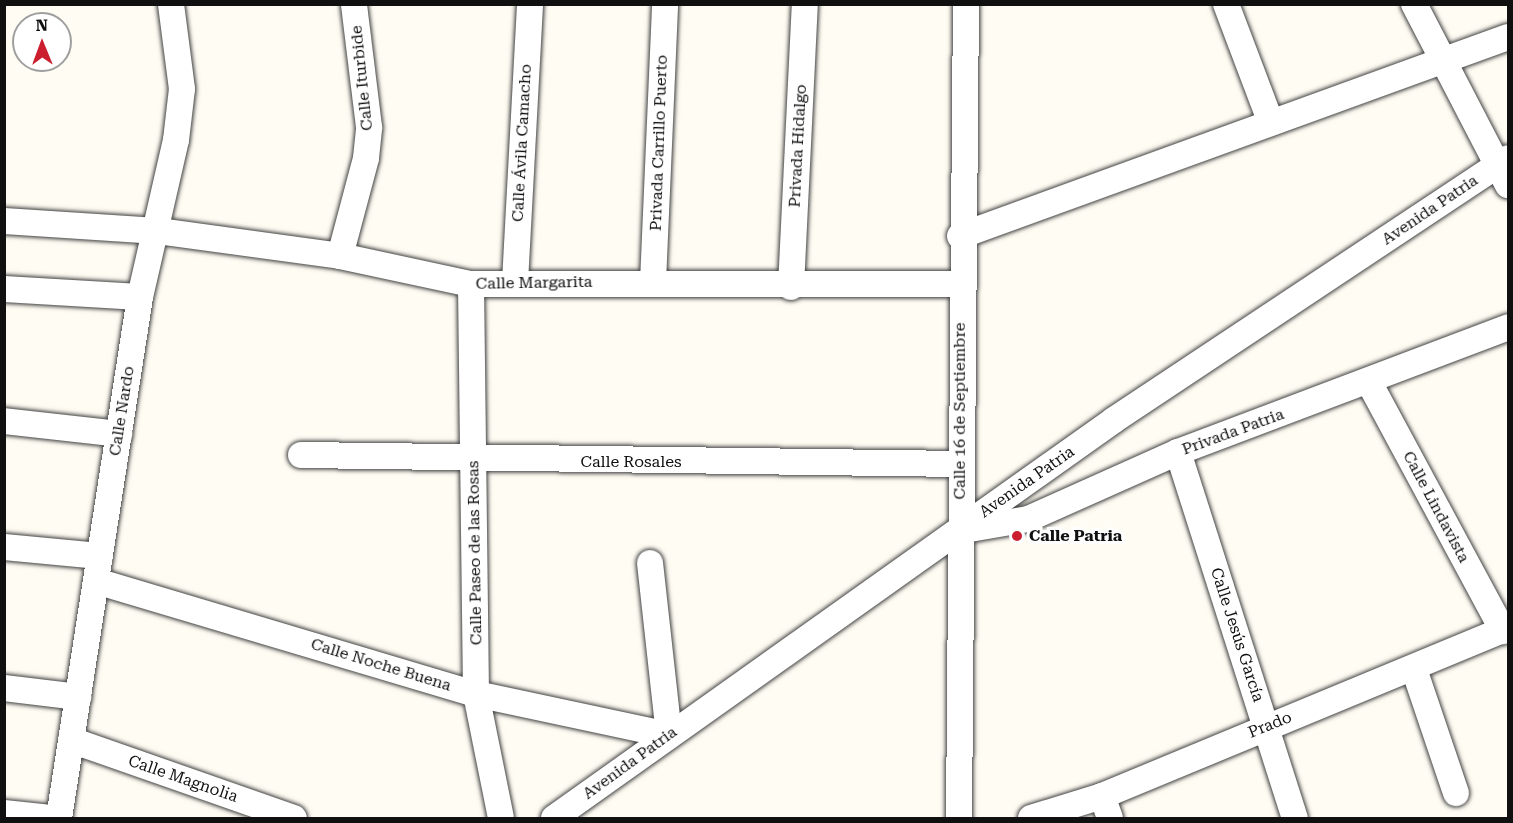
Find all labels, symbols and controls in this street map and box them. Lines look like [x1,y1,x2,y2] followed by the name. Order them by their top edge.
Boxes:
[12,12,72,72] north arrow
[35,16,48,35] text: N
[347,24,377,132] street label: Calle Iturbide
[646,55,672,231] street label: Privada Carrillo Puerto
[508,64,536,222] street label: Calle Ávila Camacho
[785,84,811,208] street label: Privada Hidalgo
[1378,171,1482,249] street label: Avenida Patria
[475,272,593,294] street label: Calle Margarita
[950,322,970,500] street label: Calle 16 de Septiembre
[105,365,139,457] street label: Calle Nardo
[1179,405,1287,459] street label: Privada Patria
[976,442,1078,522] street label: Avenida Patria
[1399,448,1473,566] street label: Calle Lindavista
[580,452,682,472] street label: Calle Rosales
[464,461,486,645] street label: Calle Paseo de las Rosas
[1029,526,1122,546] place label: Calle Patria
[1010,529,1024,543] marker: Calle Patria
[1206,565,1268,705] street label: Calle Jesús García
[309,635,453,695] street label: Calle Noche Buena
[1245,708,1295,742] street label: Prado
[579,722,681,804] street label: Avenida Patria
[126,751,240,807] street label: Calle Magnolia

